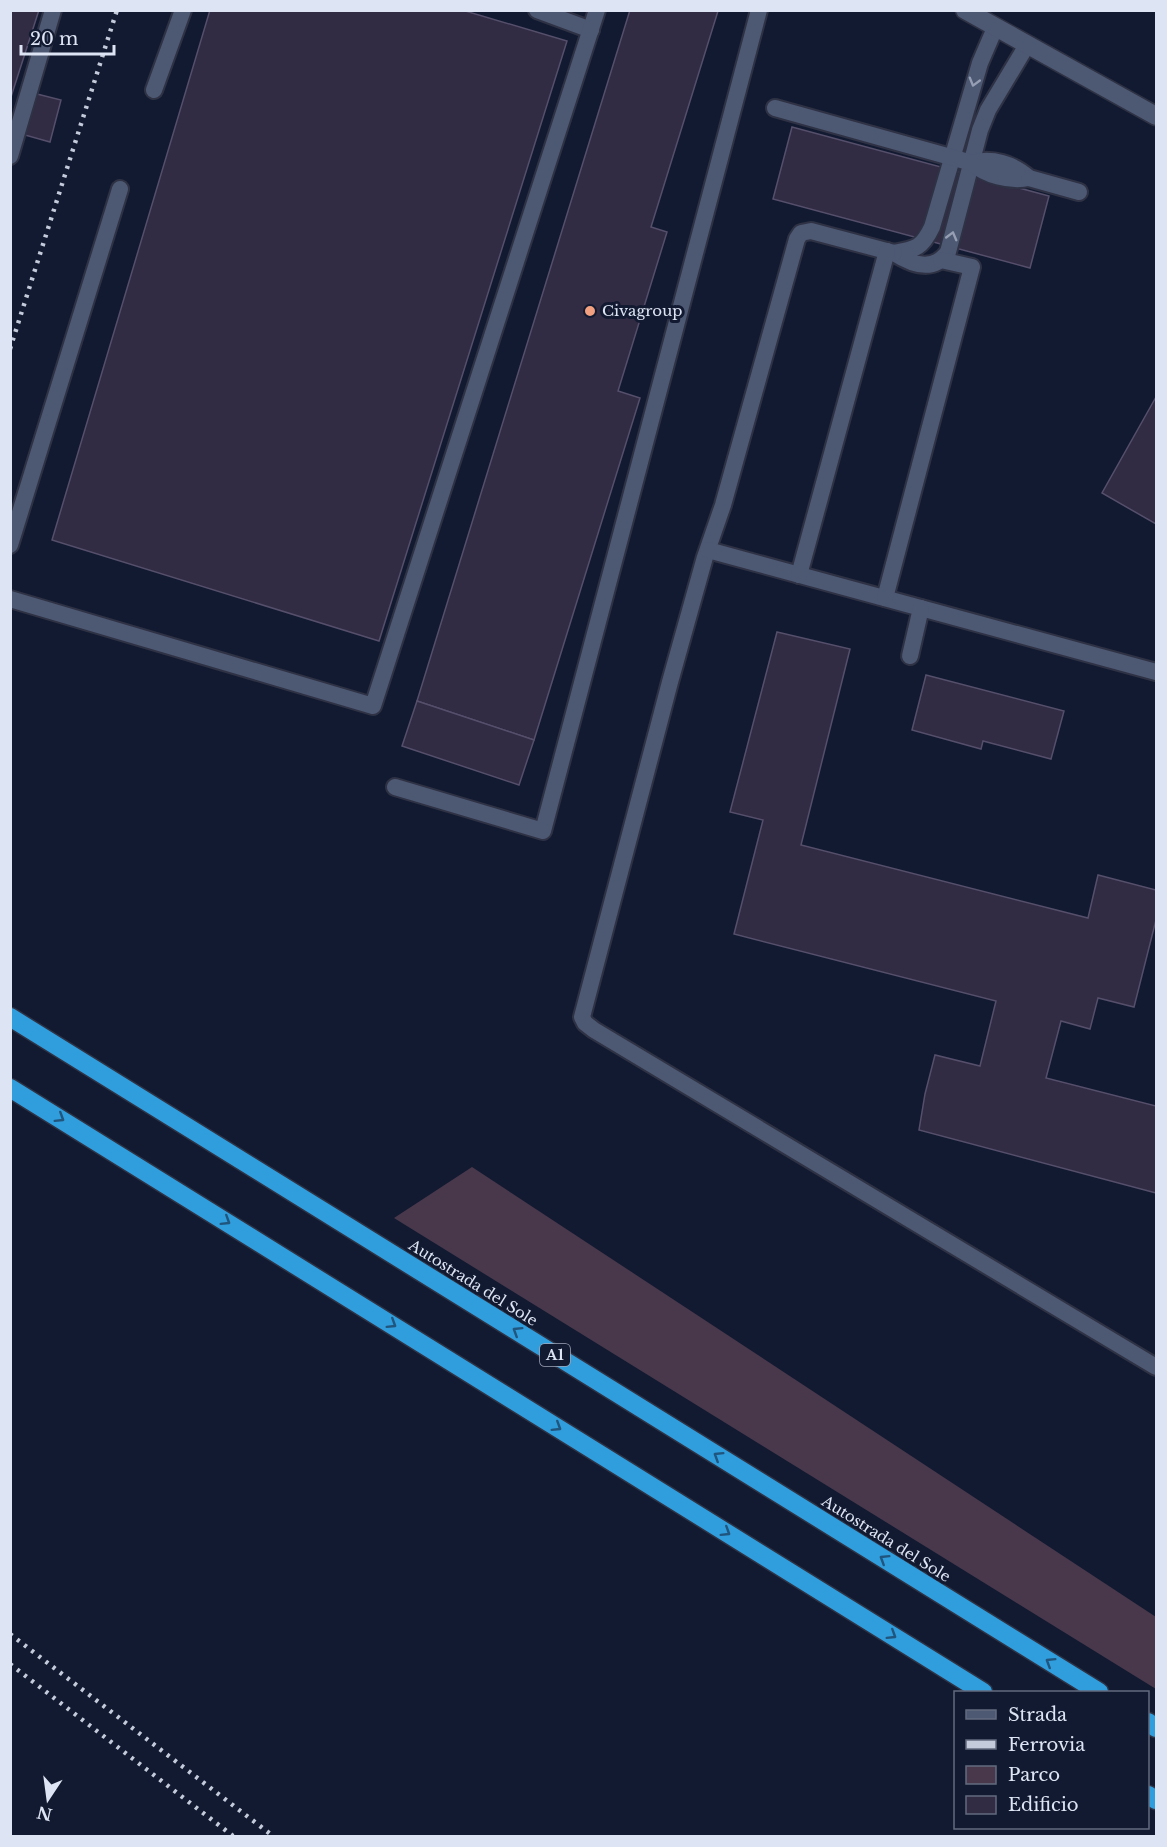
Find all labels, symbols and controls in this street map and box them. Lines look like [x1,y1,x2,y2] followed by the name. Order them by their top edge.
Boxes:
[21,18,114,56] scale bar
[30,28,78,50] text: 20 m
[969,77,981,87] one-way arrow
[945,231,957,242] one-way arrow
[602,301,682,320] place label: Civagroup
[583,304,597,318] marker: Civagroup
[54,1111,64,1123] one-way arrow
[220,1214,230,1226] one-way arrow
[405,1235,541,1330] street label: Autostrada del Sole
[385,1317,396,1328] one-way arrow
[513,1327,523,1339] one-way arrow
[540,1344,570,1366] road number: A1
[550,1420,561,1431] one-way arrow
[714,1452,724,1464] one-way arrow
[818,1491,954,1586] street label: Autostrada del Sole
[720,1525,730,1537] one-way arrow
[880,1554,890,1566] one-way arrow
[886,1628,896,1640] one-way arrow
[1045,1658,1056,1669] one-way arrow
[954,1691,1149,1829] legend
[1008,1704,1067,1726] text: Strada
[1008,1734,1085,1756] text: Ferrovia
[1008,1764,1060,1786] text: Parco
[18,1769,78,1829] north arrow
[1008,1794,1079,1816] text: Edificio
[35,1802,54,1825] text: N

